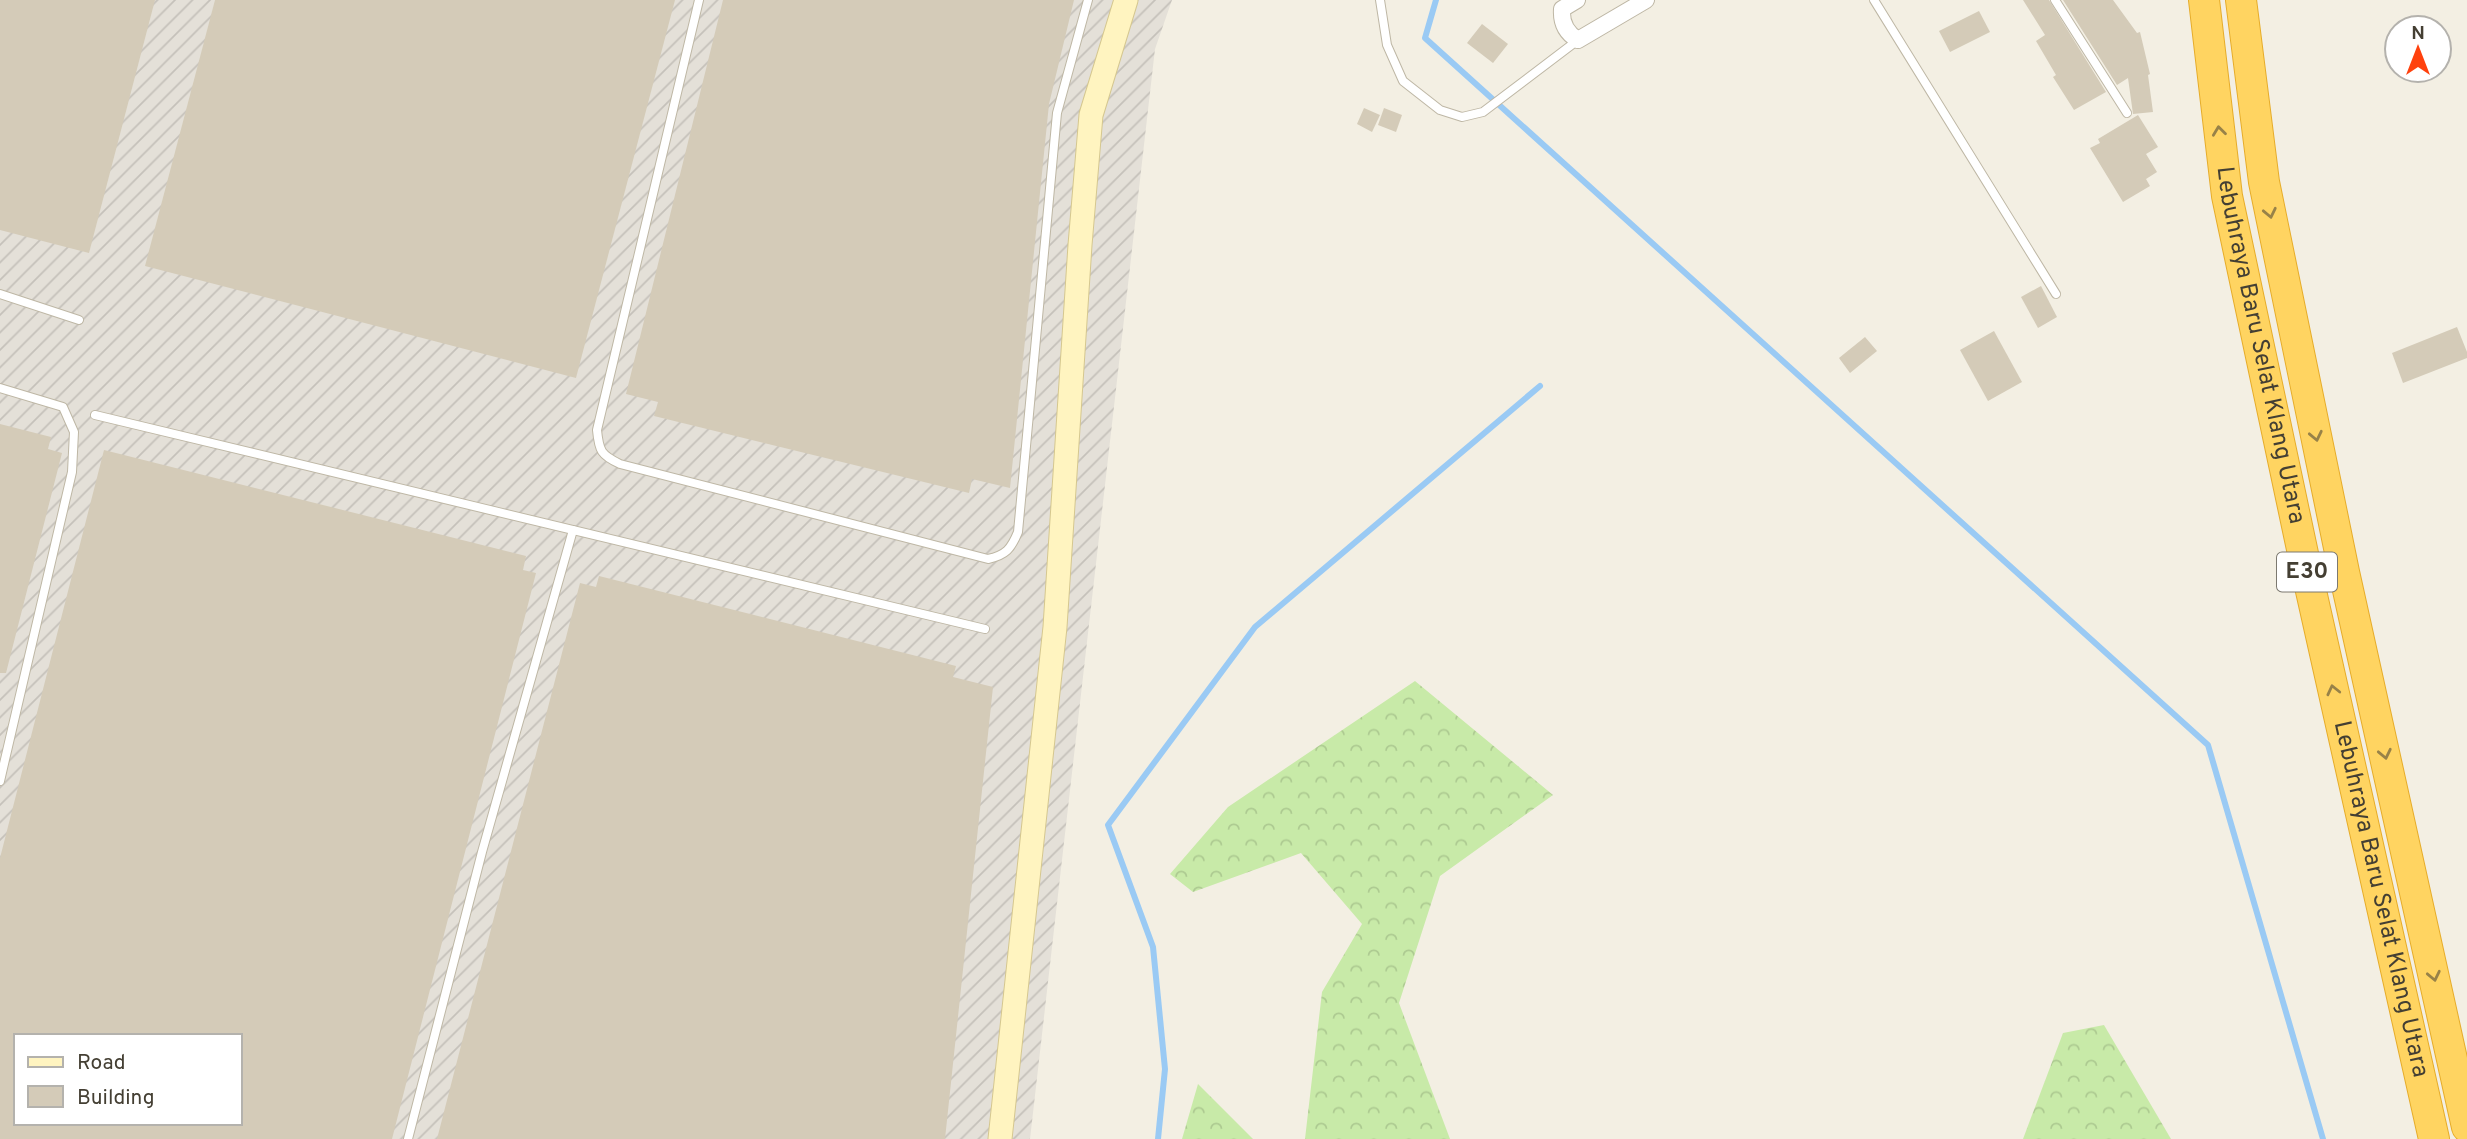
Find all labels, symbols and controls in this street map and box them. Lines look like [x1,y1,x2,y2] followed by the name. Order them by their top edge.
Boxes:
[2383,14,2453,84] north arrow
[2411,22,2425,46] text: N
[2211,125,2226,137] one-way arrow
[2209,165,2311,527] street label: Lebuhraya Baru Selat Klang Utara
[2262,207,2277,219] one-way arrow
[2308,430,2323,442] one-way arrow
[2277,552,2337,592] road number: E30
[2327,684,2342,696] one-way arrow
[2326,718,2435,1080] street label: Lebuhraya Baru Selat Klang Utara
[2376,748,2391,760] one-way arrow
[2425,970,2440,982] one-way arrow
[14,1034,242,1125] legend
[77,1050,126,1077] text: Road
[77,1085,155,1112] text: Building

